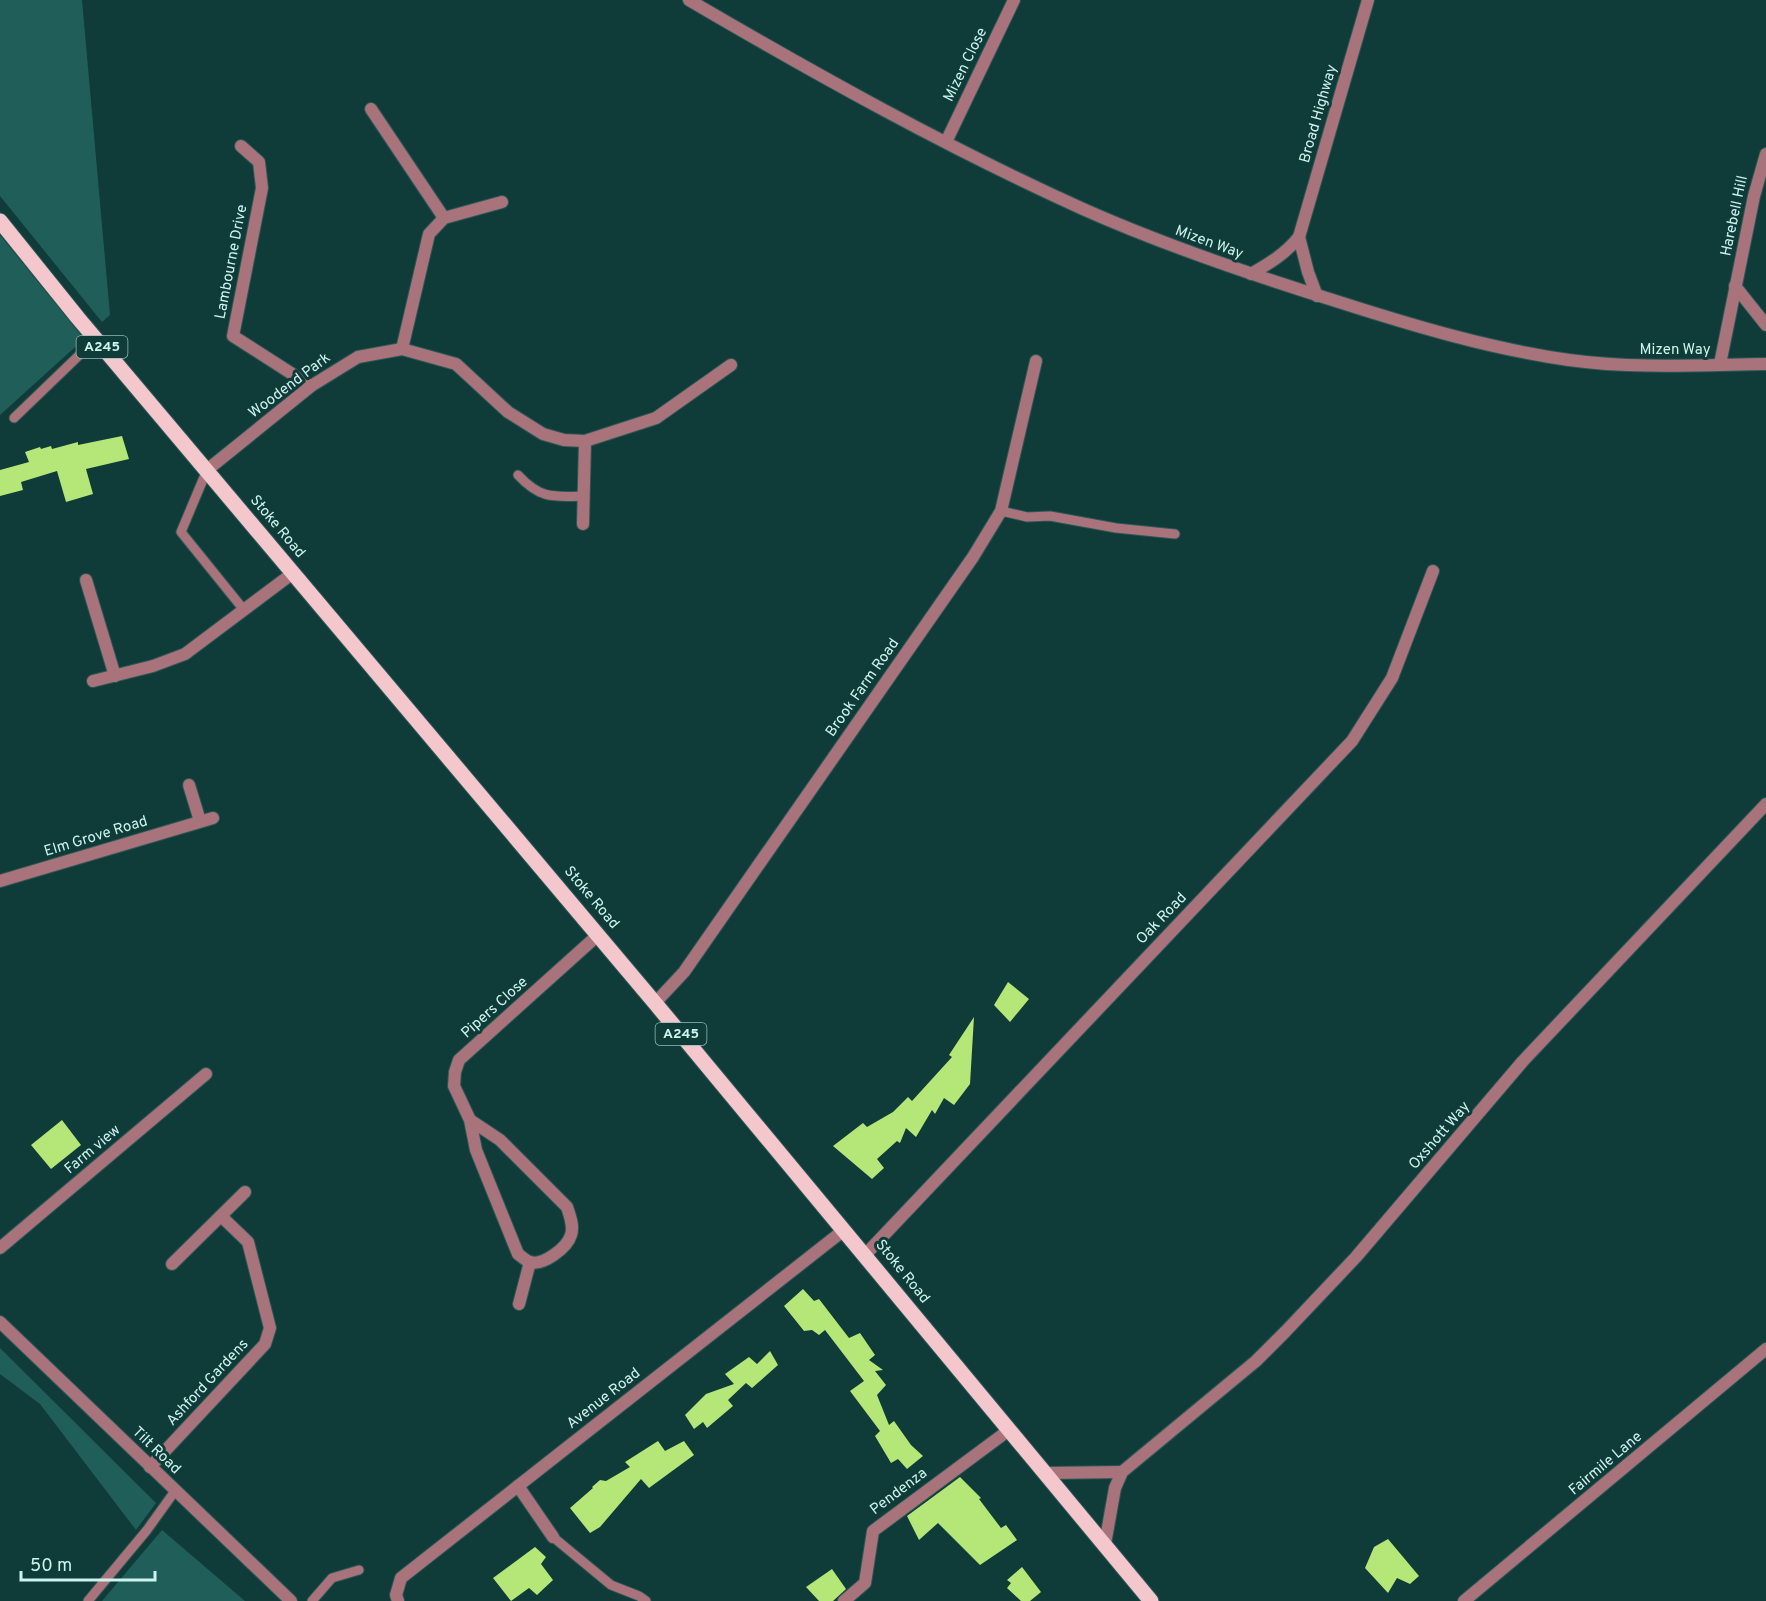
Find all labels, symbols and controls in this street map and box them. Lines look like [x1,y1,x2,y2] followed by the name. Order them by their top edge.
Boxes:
[940,25,992,105] street label: Mizen Close
[1296,63,1342,165] street label: Broad Highway
[1717,174,1753,258] street label: Harebell Hill
[212,203,252,321] street label: Lambourne Drive
[1172,222,1246,264] street label: Mizen Way
[76,336,128,358] road number: A245
[1639,341,1711,360] street label: Mizen Way
[245,349,335,423] street label: Woodend Park
[245,492,309,562] street label: Stoke Road
[822,635,904,741] street label: Brook Farm Road
[42,812,150,862] street label: Elm Grove Road
[559,863,623,933] street label: Stoke Road
[1133,889,1191,949] street label: Oak Road
[458,973,532,1043] street label: Pipers Close
[656,1023,706,1045] road number: A245
[1405,1098,1475,1174] street label: Oxshott Way
[61,1121,125,1179] street label: Farm view
[871,1236,933,1308] street label: Stoke Road
[163,1336,253,1430] street label: Ashford Gardens
[563,1364,645,1434] street label: Avenue Road
[128,1423,184,1479] street label: Tilt Road
[1565,1428,1647,1500] street label: Fairmile Lane
[867,1464,931,1520] street label: Pendenza
[21,1544,154,1582] scale bar
[30,1555,72,1578] text: 50 m

